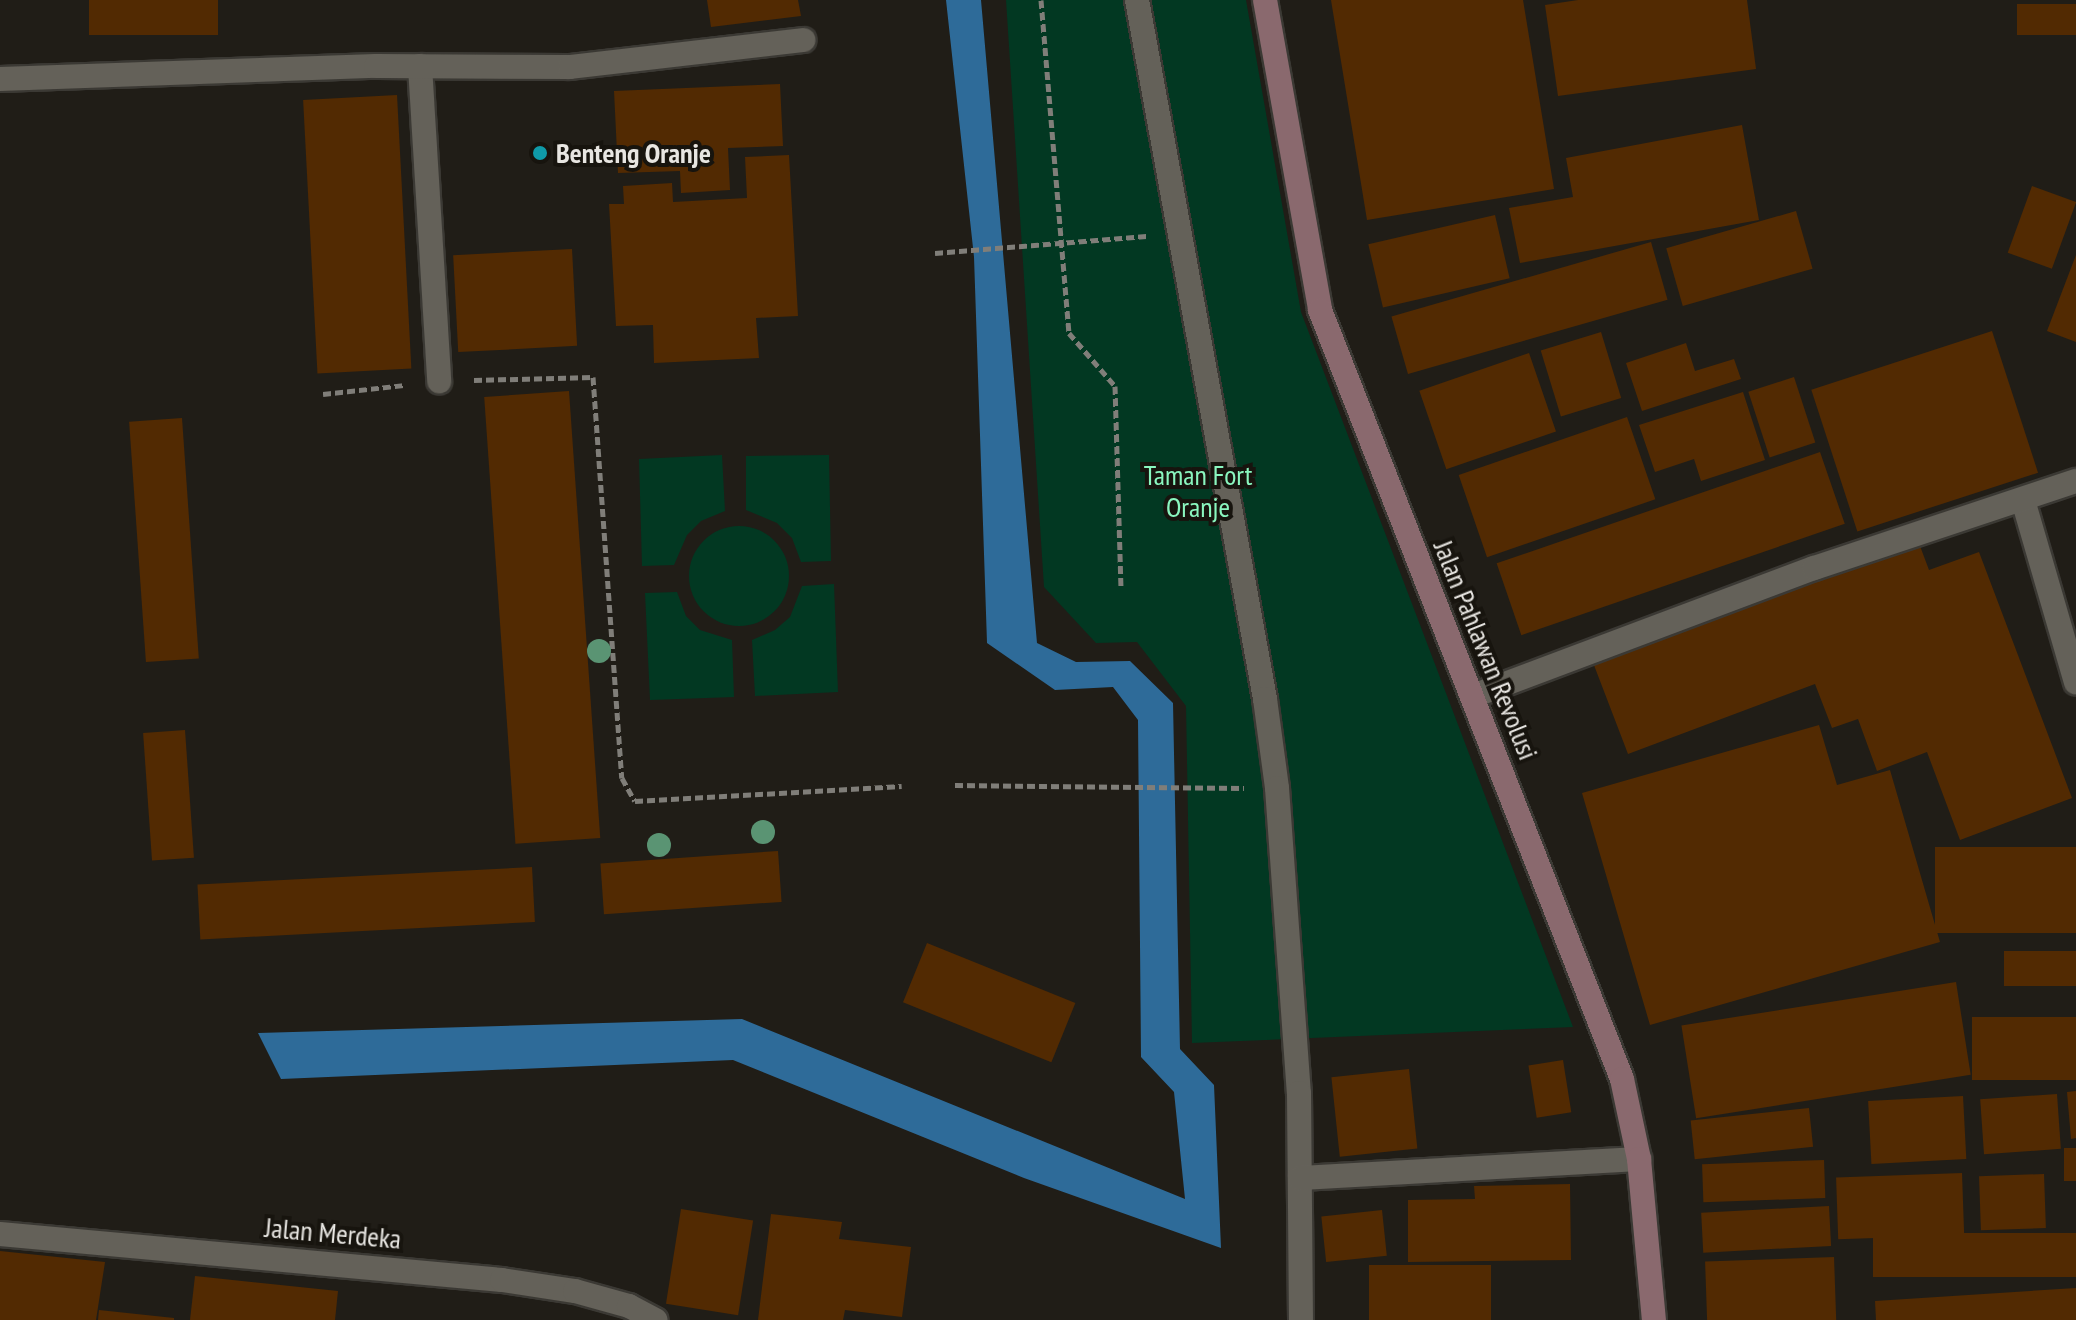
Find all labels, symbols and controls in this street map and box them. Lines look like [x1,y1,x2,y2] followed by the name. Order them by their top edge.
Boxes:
[556,136,711,170] place label: Benteng Oranje
[531,144,549,162] marker: Benteng Oranje
[1144,458,1252,524] park label: Taman Fort Oranje
[1427,535,1545,765] street label: Jalan Pahlawan Revolusi
[263,1210,403,1256] street label: Jalan Merdeka

